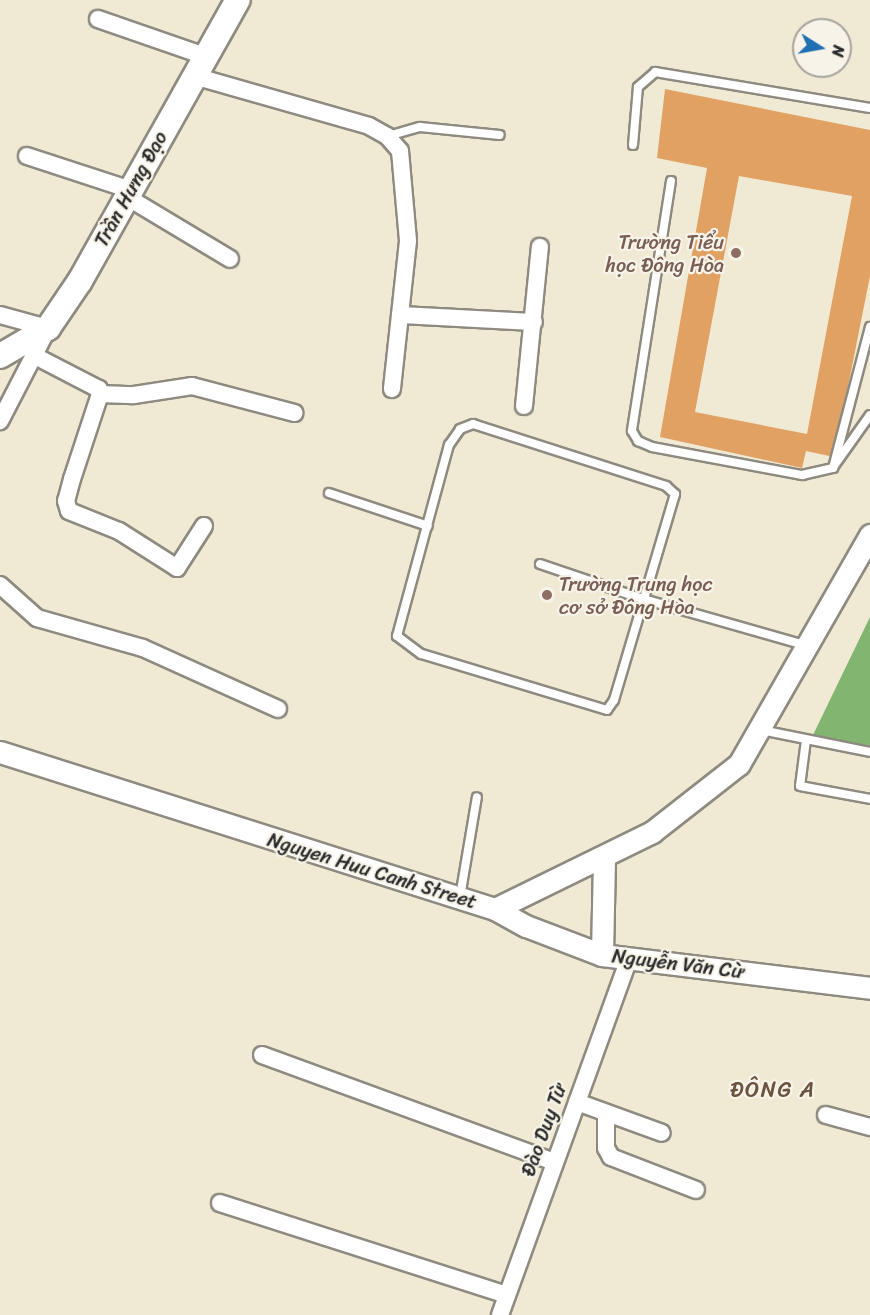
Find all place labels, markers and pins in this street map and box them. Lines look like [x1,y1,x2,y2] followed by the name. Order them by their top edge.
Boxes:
[606,230,724,277] place label: Trường Tiểu học Đông Hòa
[729,246,743,260] marker: Trường Tiểu học Đông Hòa
[559,572,712,619] place label: Trường Trung học cơ sở Đông Hòa
[540,588,554,602] marker: Trường Trung học cơ sở Đông Hòa

